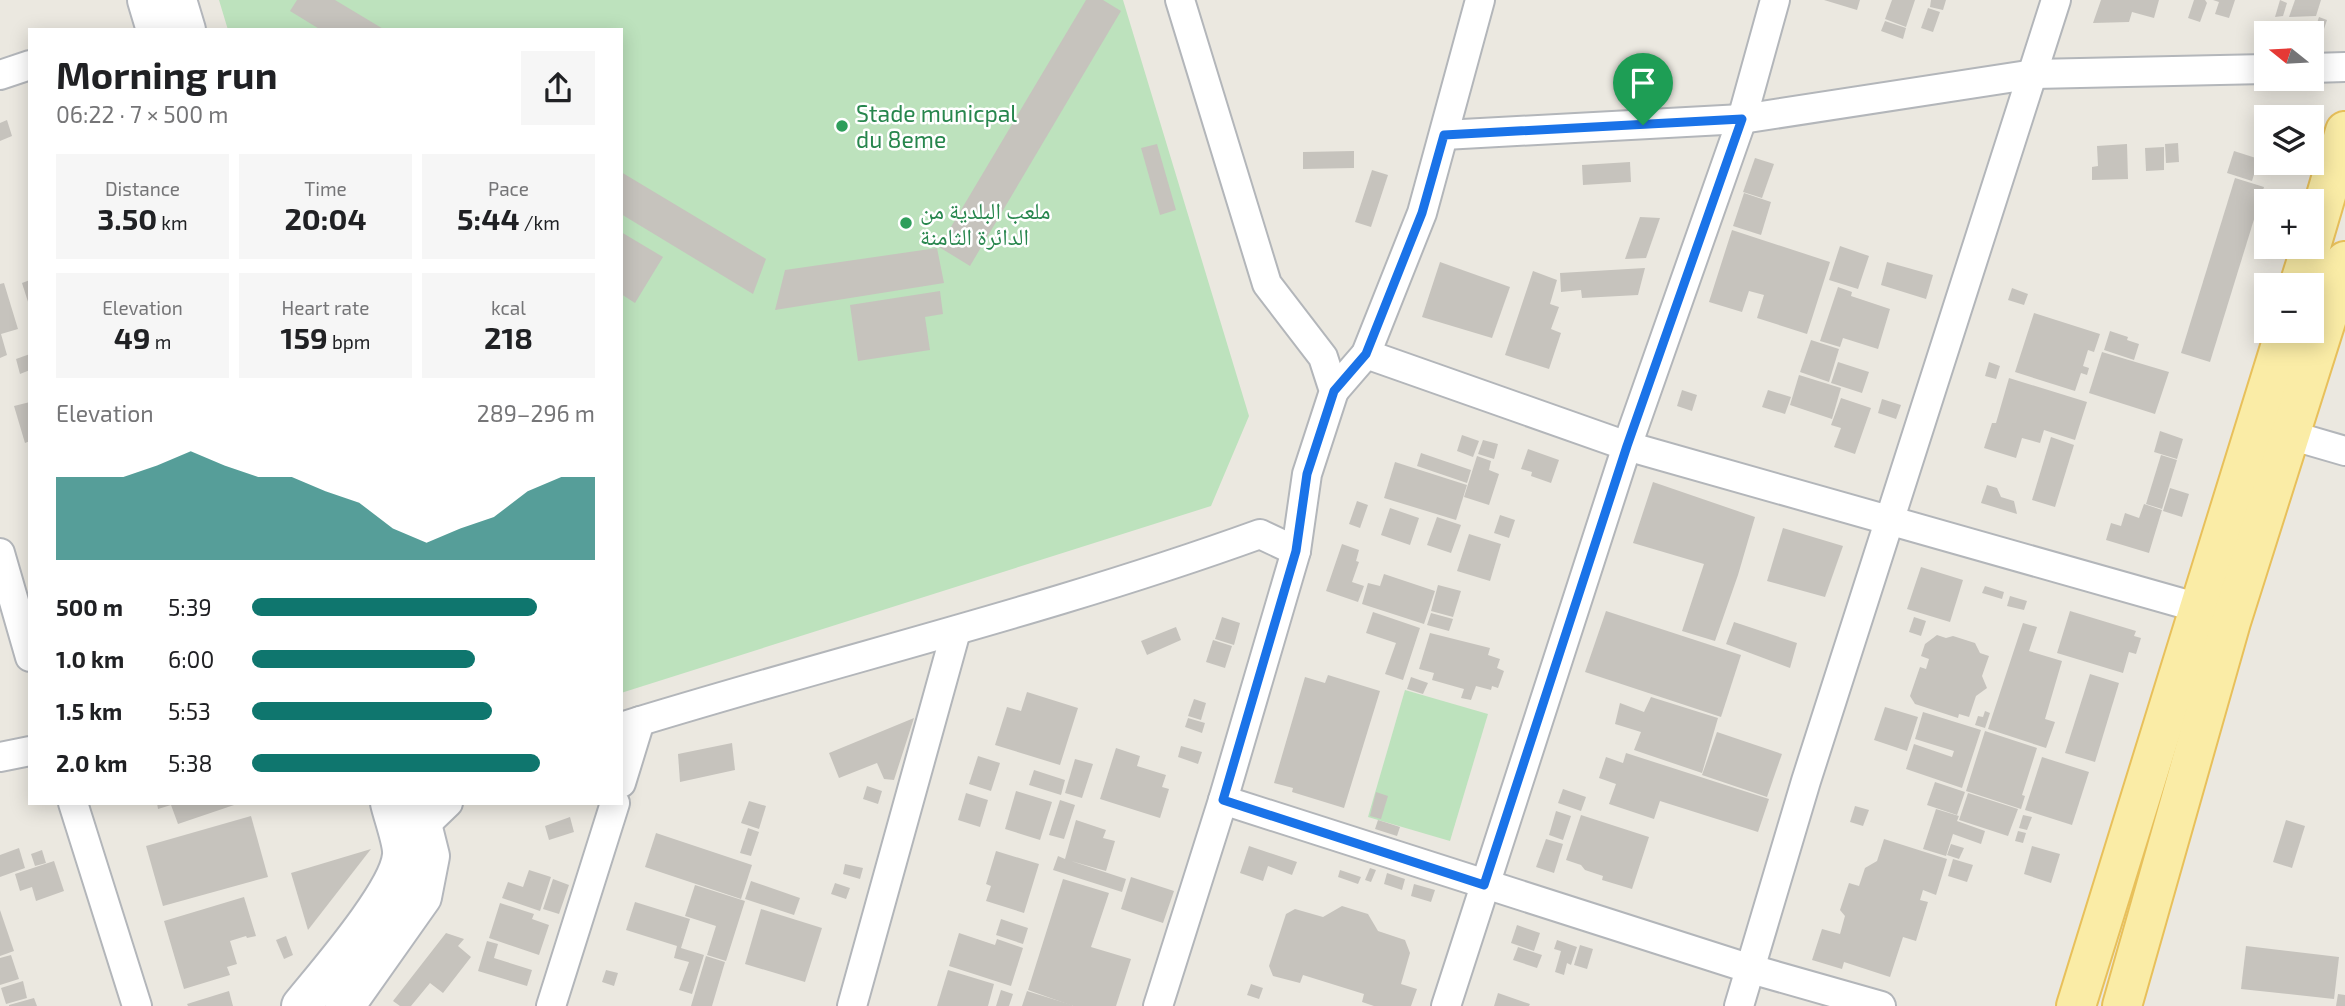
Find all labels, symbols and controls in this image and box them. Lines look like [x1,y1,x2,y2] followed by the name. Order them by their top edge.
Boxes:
[2254,21,2324,91] north arrow
[2254,21,2324,343] map controls
[56,51,277,97] text: Morning run
[521,51,595,125] button: share
[1613,53,1673,125] pin
[1624,64,1662,102] icon: arrive
[856,99,1017,153] place label: Stade municpal du 8eme
[56,100,229,128] text: 06:22 · 7 × 500 m
[2254,105,2324,175] button: layers
[834,118,850,134] marker: Stade municpal du 8eme
[105,177,180,200] text: Distance
[304,177,347,200] text: Time
[488,177,529,200] text: Pace
[2254,189,2324,259] button: +
[920,196,1051,250] place label: ملعب البلدية من الدائرة الثامنة
[97,200,157,236] text: 3.50
[284,200,367,236] text: 20:04
[457,200,520,236] text: 5:44
[157,211,188,234] text: km
[520,211,560,234] text: /km
[898,215,914,231] marker: ملعب البلدية من الدائرة الثامنة
[2254,273,2324,343] button: −
[102,296,183,319] text: Elevation
[282,296,369,319] text: Heart rate
[491,296,526,319] text: kcal
[114,319,150,355] text: 49
[281,319,328,355] text: 159
[484,319,533,355] text: 218
[150,330,171,353] text: m
[328,330,370,353] text: bpm
[56,399,154,427] text: Elevation
[477,399,595,427] text: 289–296 m
[56,593,123,621] text: 500 m
[168,593,212,621] text: 5:39
[56,645,124,673] text: 1.0 km
[168,645,214,673] text: 6:00
[56,697,122,725] text: 1.5 km
[168,697,211,725] text: 5:53
[56,749,128,777] text: 2.0 km
[168,749,213,777] text: 5:38

